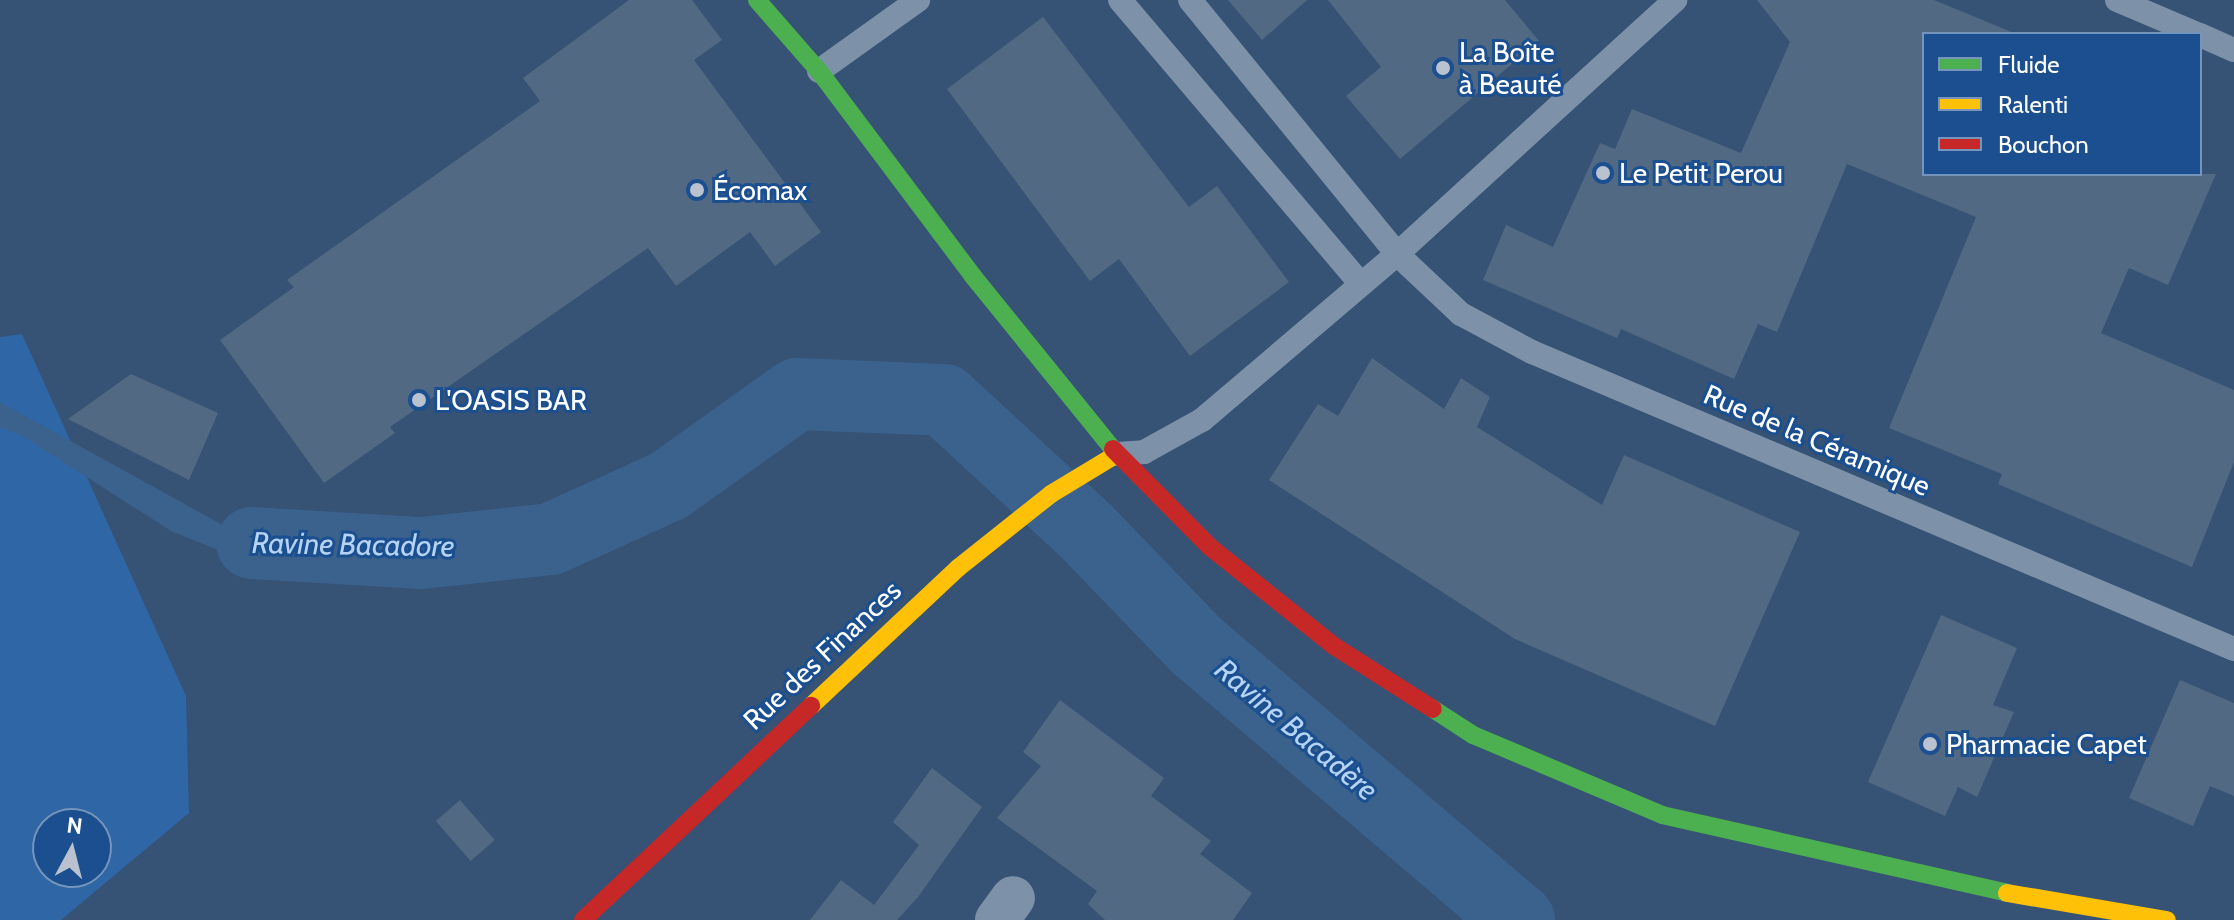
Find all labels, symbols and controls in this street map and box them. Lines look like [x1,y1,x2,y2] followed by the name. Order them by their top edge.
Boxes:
[1922,32,2202,176] legend
[1459,35,1562,101] place label: La Boîte à Beauté
[1998,50,2060,79] text: Fluide
[1434,59,1452,77] marker: La Boîte à Beauté
[1998,90,2068,119] text: Ralenti
[1998,130,2089,159] text: Bouchon
[1619,156,1783,190] place label: Le Petit Perou
[1594,164,1612,182] marker: Le Petit Perou
[713,173,807,207] place label: Écomax
[688,181,706,199] marker: Écomax
[1699,377,1935,503] street label: Rue de la Céramique
[435,383,587,417] place label: L'OASIS BAR
[410,391,428,409] marker: L'OASIS BAR
[251,525,455,565] water label: Ravine Bacadore
[736,573,908,737] street label: Rue des Finances
[1207,652,1385,808] water label: Ravine Bacadère
[1946,727,2147,761] place label: Pharmacie Capet
[1921,735,1939,753] marker: Pharmacie Capet
[32,808,112,888] north arrow
[65,811,84,840] text: N

